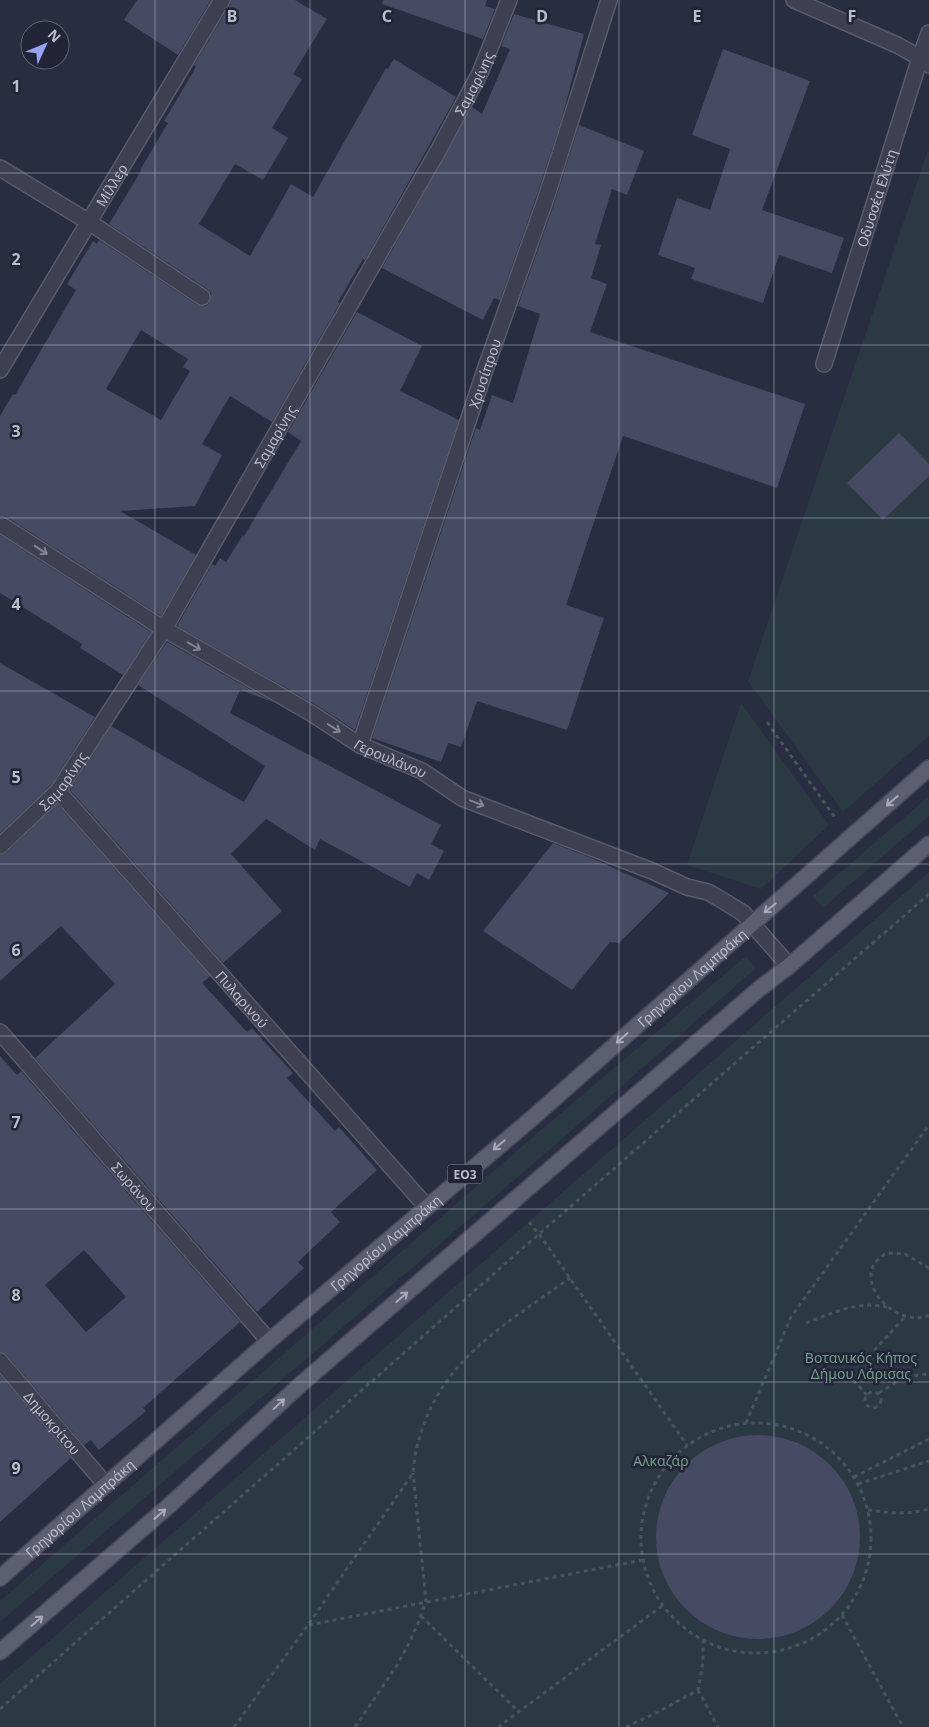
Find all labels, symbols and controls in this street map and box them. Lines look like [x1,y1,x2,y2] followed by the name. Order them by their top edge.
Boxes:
[227,5,237,27] text: B
[382,5,392,27] text: C
[536,5,548,27] text: D
[693,5,702,27] text: E
[848,5,856,27] text: F
[20,20,70,70] north arrow
[44,25,66,46] text: N
[449,48,497,119] street label: Σαμαρίνης
[11,75,21,97] text: 1
[852,147,900,249] street label: Οδυσσέα Ελύτη
[91,160,131,210] street label: Μίλλερ
[11,248,21,270] text: 2
[463,336,505,411] street label: Χρυσίπpου
[249,401,300,471] street label: Σαμαρίνης
[11,420,21,442] text: 3
[34,545,48,555] one-way arrow
[11,593,21,615] text: 4
[186,641,200,651] one-way arrow
[326,723,340,733] one-way arrow
[350,734,431,782] street label: Γερουλάνου
[34,747,91,814] street label: Σαμαρίνης
[11,766,21,788] text: 5
[886,795,899,806] one-way arrow
[468,799,484,808] one-way arrow
[764,902,777,913] one-way arrow
[633,924,750,1031] street label: Γρηγορίου Λαμπράκη
[11,939,21,961] text: 6
[212,966,273,1032] street label: Πυλαρινού
[615,1032,628,1044] one-way arrow
[11,1111,21,1133] text: 7
[493,1139,506,1151] one-way arrow
[108,1158,162,1216] street label: Σωράνου
[448,1164,482,1184] road number: ΕΟ3
[326,1190,445,1295] street label: Γρηγορίου Λαμπράκη
[11,1284,21,1306] text: 8
[395,1292,408,1303] one-way arrow
[805,1348,917,1383] park label: Βοτανικός Κήπος Δήμου Λάρισας
[20,1387,85,1459] street label: Δημοκρίτου
[273,1398,286,1410] one-way arrow
[633,1451,689,1470] park label: Αλκαζάρ
[21,1454,138,1561] street label: Γρηγορίου Λαμπράκη
[11,1457,21,1479] text: 9
[153,1508,166,1520] one-way arrow
[30,1615,43,1626] one-way arrow

